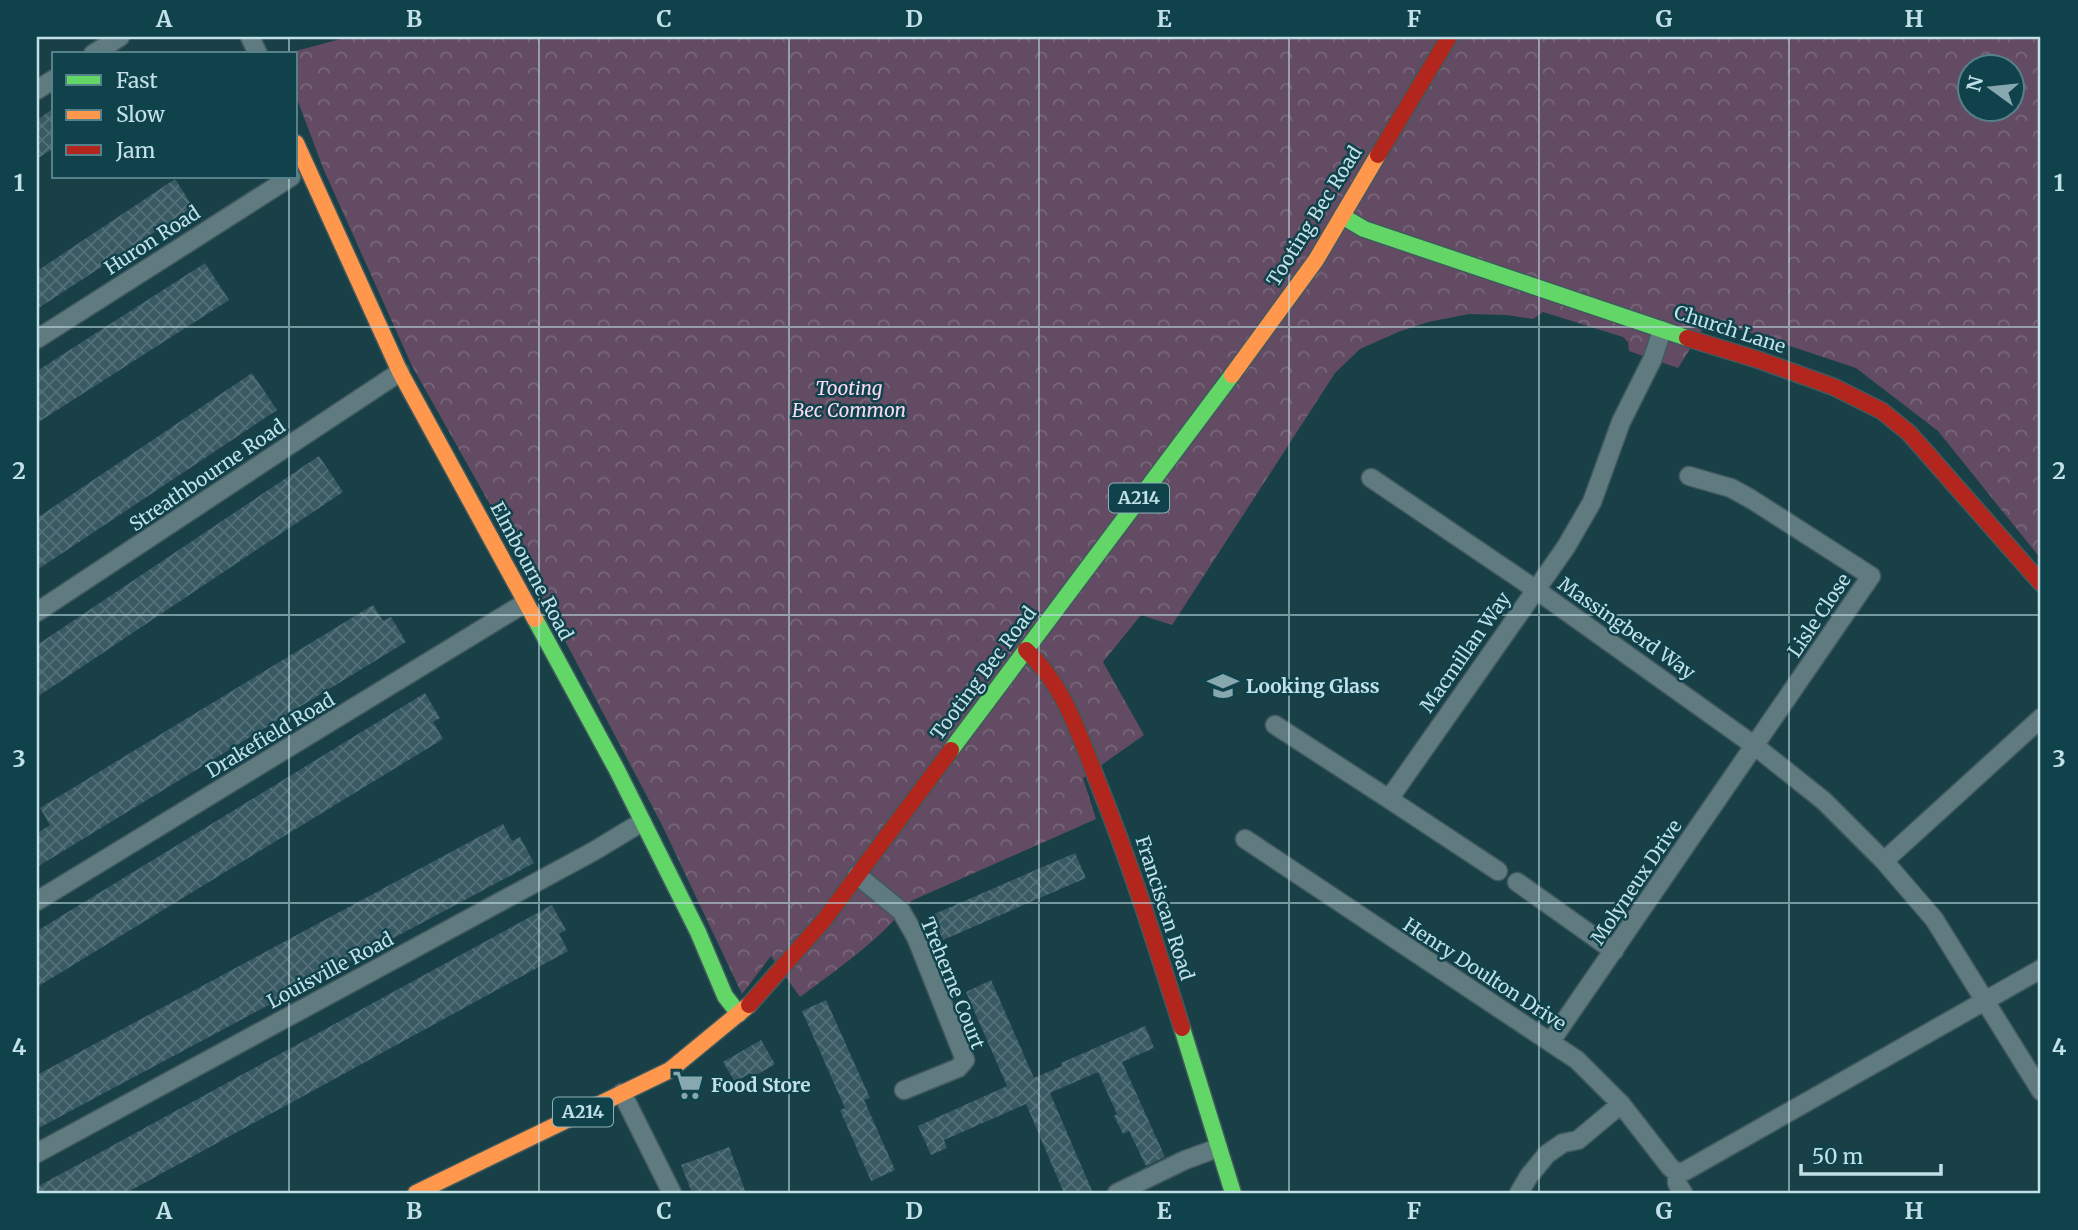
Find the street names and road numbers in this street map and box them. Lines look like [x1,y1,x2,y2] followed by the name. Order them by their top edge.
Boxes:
[1261,141,1367,291] street label: Tooting Bec Road
[100,200,204,280] street label: Huron Road
[1671,300,1789,358] street label: Church Lane
[125,414,289,536] street label: Streathbourne Road
[1109,484,1169,512] road number: A214
[485,498,579,644] street label: Elmbourne Road
[1782,568,1856,661] street label: Lisle Close
[1554,572,1700,684] street label: Massingberd Way
[1415,587,1515,717] street label: Macmillan Way
[925,601,1041,745] street label: Tooting Bec Road
[201,687,339,783] street label: Drakefield Road
[1585,815,1687,949] street label: Molyneux Drive
[1130,833,1200,983] street label: Franciscan Road
[1399,912,1571,1036] street label: Henry Doulton Drive
[916,914,991,1053] street label: Treherne Court
[263,927,397,1013] street label: Louisville Road
[553,1098,613,1126] road number: A214

